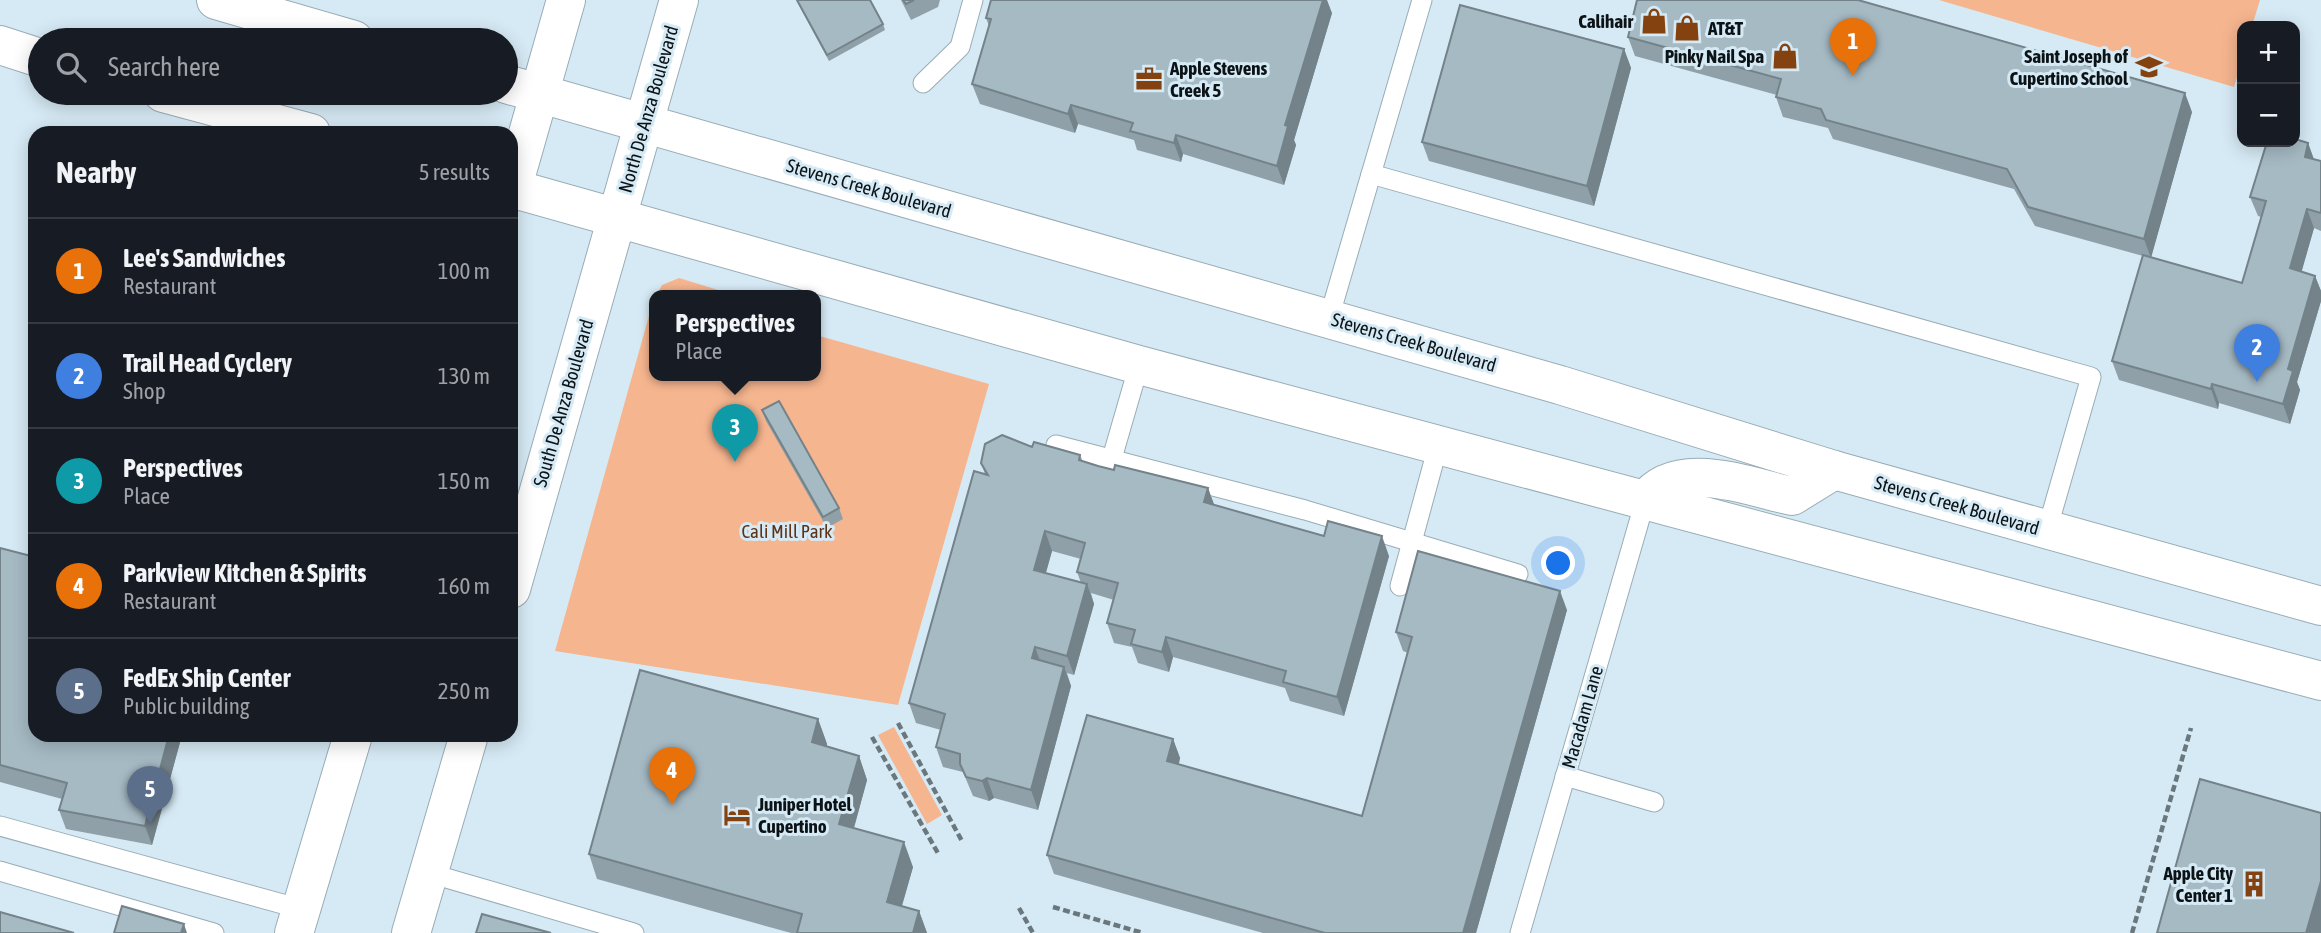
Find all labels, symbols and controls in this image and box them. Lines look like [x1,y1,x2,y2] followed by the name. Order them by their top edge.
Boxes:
[1639,6,1669,36] shop icon: Calihair
[1578,10,1633,32] place label: Calihair
[1672,13,1702,43] shop icon: AT&T
[1707,17,1744,39] place label: AT&T
[1830,18,1876,76] pin: 1
[2237,21,2300,147] map controls
[2237,21,2300,84] button: +
[614,23,682,195] street label: North De Anza Boulevard
[28,28,518,105] search box
[1770,41,1800,71] shop icon: Pinky Nail Spa
[1665,45,1764,67] place label: Pinky Nail Spa
[2010,45,2129,89] place label: Saint Joseph of Cupertino School
[52,48,90,86] icon: search
[108,52,220,82] text: Search here
[2134,52,2164,82] school or university icon: Saint Joseph of Cupertino School
[1169,57,1268,101] place label: Apple Stevens Creek 5
[1134,64,1164,94] office icon: Apple Stevens Creek 5
[2237,84,2300,147] button: −
[784,154,954,222] street label: Stevens Creek Boulevard
[56,155,136,189] text: Nearby
[419,159,490,185] text: 5 results
[123,243,285,273] text: Lee's Sandwiches
[74,258,84,284] text: 1
[438,258,490,284] text: 100 m
[123,273,216,299] text: Restaurant
[649,290,821,381] popup
[675,308,795,338] text: Perspectives
[1329,308,1499,376] street label: Stevens Creek Boulevard
[529,317,597,489] street label: South De Anza Boulevard
[2234,324,2280,382] pin: 2
[675,338,722,364] text: Place
[123,348,292,378] text: Trail Head Cyclery
[74,363,84,389] text: 2
[438,363,490,389] text: 130 m
[123,378,166,404] text: Shop
[712,404,758,462] pin: 3
[123,453,243,483] text: Perspectives
[74,468,84,494] text: 3
[438,468,490,494] text: 150 m
[1872,471,2042,539] street label: Stevens Creek Boulevard
[123,483,170,509] text: Place
[742,520,833,542] park label: Cali Mill Park
[1541,546,1575,580] your location
[123,558,367,588] text: Parkview Kitchen & Spirits
[74,573,84,599] text: 4
[438,573,490,599] text: 160 m
[123,588,216,614] text: Restaurant
[123,663,290,693] text: FedEx Ship Center
[1557,663,1607,771] street label: Macadam Lane
[74,678,84,704] text: 5
[438,678,490,704] text: 250 m
[123,693,250,719] text: Public building
[649,747,695,805] pin: 4
[127,766,173,824] pin: 5
[757,793,853,837] place label: Juniper Hotel Cupertino
[722,800,752,830] hotel icon: Juniper Hotel Cupertino
[2162,862,2233,906] place label: Apple City Center 1
[2239,869,2269,899] building icon: Apple City Center 1

